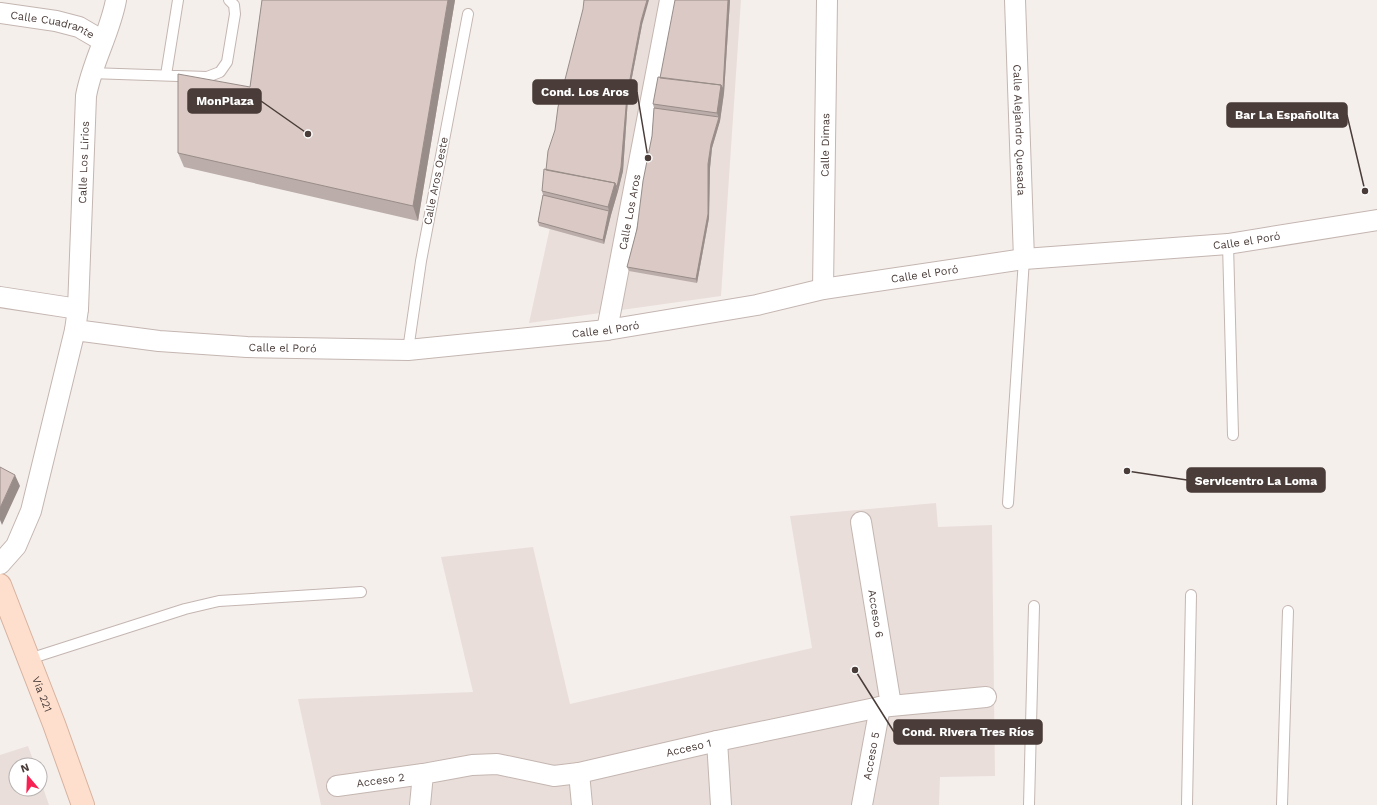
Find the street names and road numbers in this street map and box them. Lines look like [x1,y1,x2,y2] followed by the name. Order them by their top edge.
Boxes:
[10,8,97,41] street label: Calle Cuadrante
[1011,64,1028,196] street label: Calle Alejandro Quesada
[818,113,832,177] street label: Calle Dimas
[75,121,92,204] street label: Calle Los Lirios
[421,136,451,226] street label: Calle Aros Oeste
[616,173,643,251] street label: Calle Los Aros
[1212,229,1281,252] street label: Calle el Poró
[890,262,959,285] street label: Calle el Poró
[571,318,640,340] street label: Calle el Poró
[249,341,317,355] street label: Calle el Poró
[866,589,886,639] street label: Acceso 6
[30,674,55,714] street label: Vía 221
[860,731,882,781] street label: Acceso 5
[665,736,713,759] street label: Acceso 1
[356,770,405,790] street label: Acceso 2

